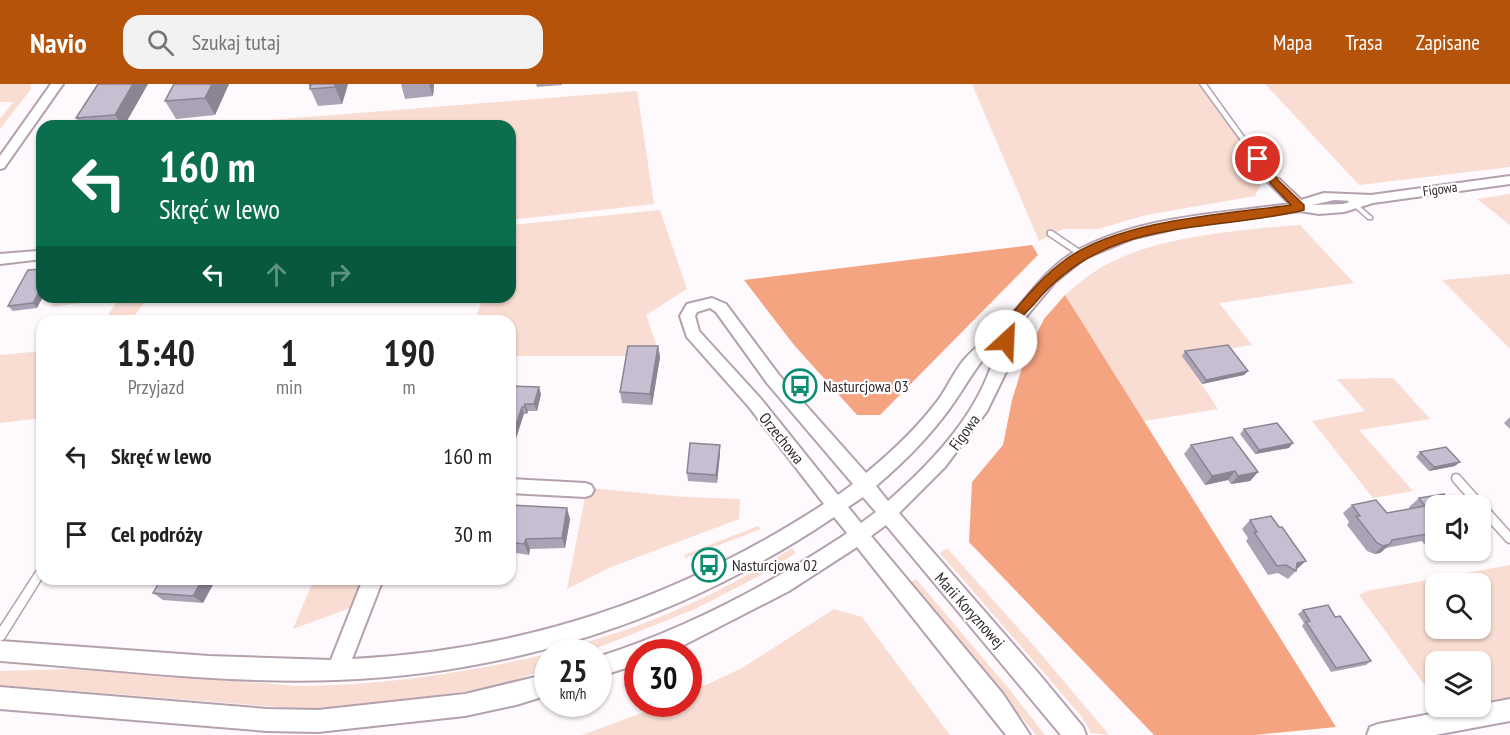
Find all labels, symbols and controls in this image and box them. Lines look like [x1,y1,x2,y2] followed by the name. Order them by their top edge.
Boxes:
[123,15,543,69] search box
[30,24,87,61] text: Navio
[144,26,177,59] icon: search
[192,28,280,56] text: Szukaj tutaj
[1273,29,1312,56] text: Mapa
[1345,29,1383,56] text: Trasa
[1416,29,1480,56] text: Zapisane
[1232,133,1283,184] pin
[159,139,256,194] text: 160 m
[1241,142,1274,175] icon: arrive
[60,144,138,222] icon: left
[1422,178,1458,200] street label: Figowa
[159,192,280,226] text: Skręć w lewo
[197,258,230,291] icon: left
[260,258,293,291] icon: ahead
[323,258,356,291] icon: right
[974,309,1038,373] position arrow
[117,329,195,376] text: 15:40
[280,329,298,376] text: 1
[383,329,435,376] text: 190
[782,368,818,404] bus stop icon: Nasturcjowa 03
[128,374,184,400] text: Przyjazd
[276,374,302,400] text: min
[403,374,416,400] text: m
[823,376,909,396] place label: Nasturcjowa 03
[755,408,809,468] street label: Orzechowa
[944,410,984,454] street label: Figowa
[60,440,93,473] icon: left
[111,442,212,470] text: Skręć w lewo
[443,442,492,470] text: 160 m
[1425,495,1491,717] map controls
[1425,495,1491,561] button: sound
[60,518,93,551] icon: arrive
[111,520,202,548] text: Cel podróży
[453,520,492,548] text: 30 m
[691,547,727,583] bus stop icon: Nasturcjowa 02
[732,555,818,575] place label: Nasturcjowa 02
[931,568,1009,652] street label: Marii Koryznowej
[1425,573,1491,639] button: search
[624,639,702,717] speed limit sign: 30
[559,651,587,690] text: 25
[1425,651,1491,717] button: layers
[560,684,586,703] text: km/h

